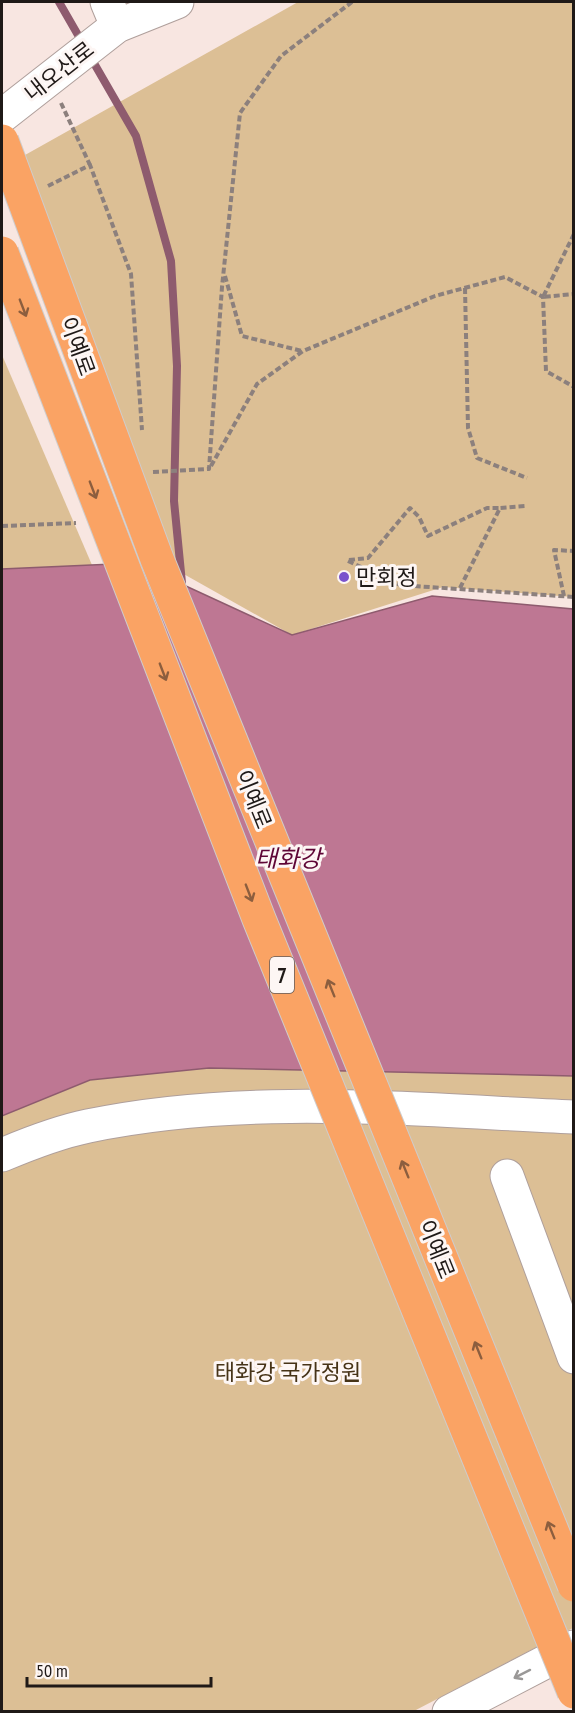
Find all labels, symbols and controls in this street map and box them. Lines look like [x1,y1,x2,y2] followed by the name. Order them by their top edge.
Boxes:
[18,35,100,107] street label: 내오산로
[18,298,29,317] one-way arrow
[54,313,102,379] street label: 이예로
[88,480,99,499] one-way arrow
[356,563,417,591] place label: 만회정
[337,570,351,584] marker: 만회정
[158,662,169,680] one-way arrow
[230,766,278,832] street label: 이예로
[255,843,324,874] water label: 태화강
[244,883,255,902] one-way arrow
[270,957,294,993] road number: 7
[325,980,336,998] one-way arrow
[399,1160,410,1179] one-way arrow
[413,1216,461,1282] street label: 이예로
[472,1341,483,1359] one-way arrow
[215,1358,361,1386] park label: 태화강 국가정원
[545,1522,556,1540] one-way arrow
[27,1650,212,1688] scale bar
[36,1659,68,1682] text: 50 m
[513,1669,531,1680] one-way arrow

